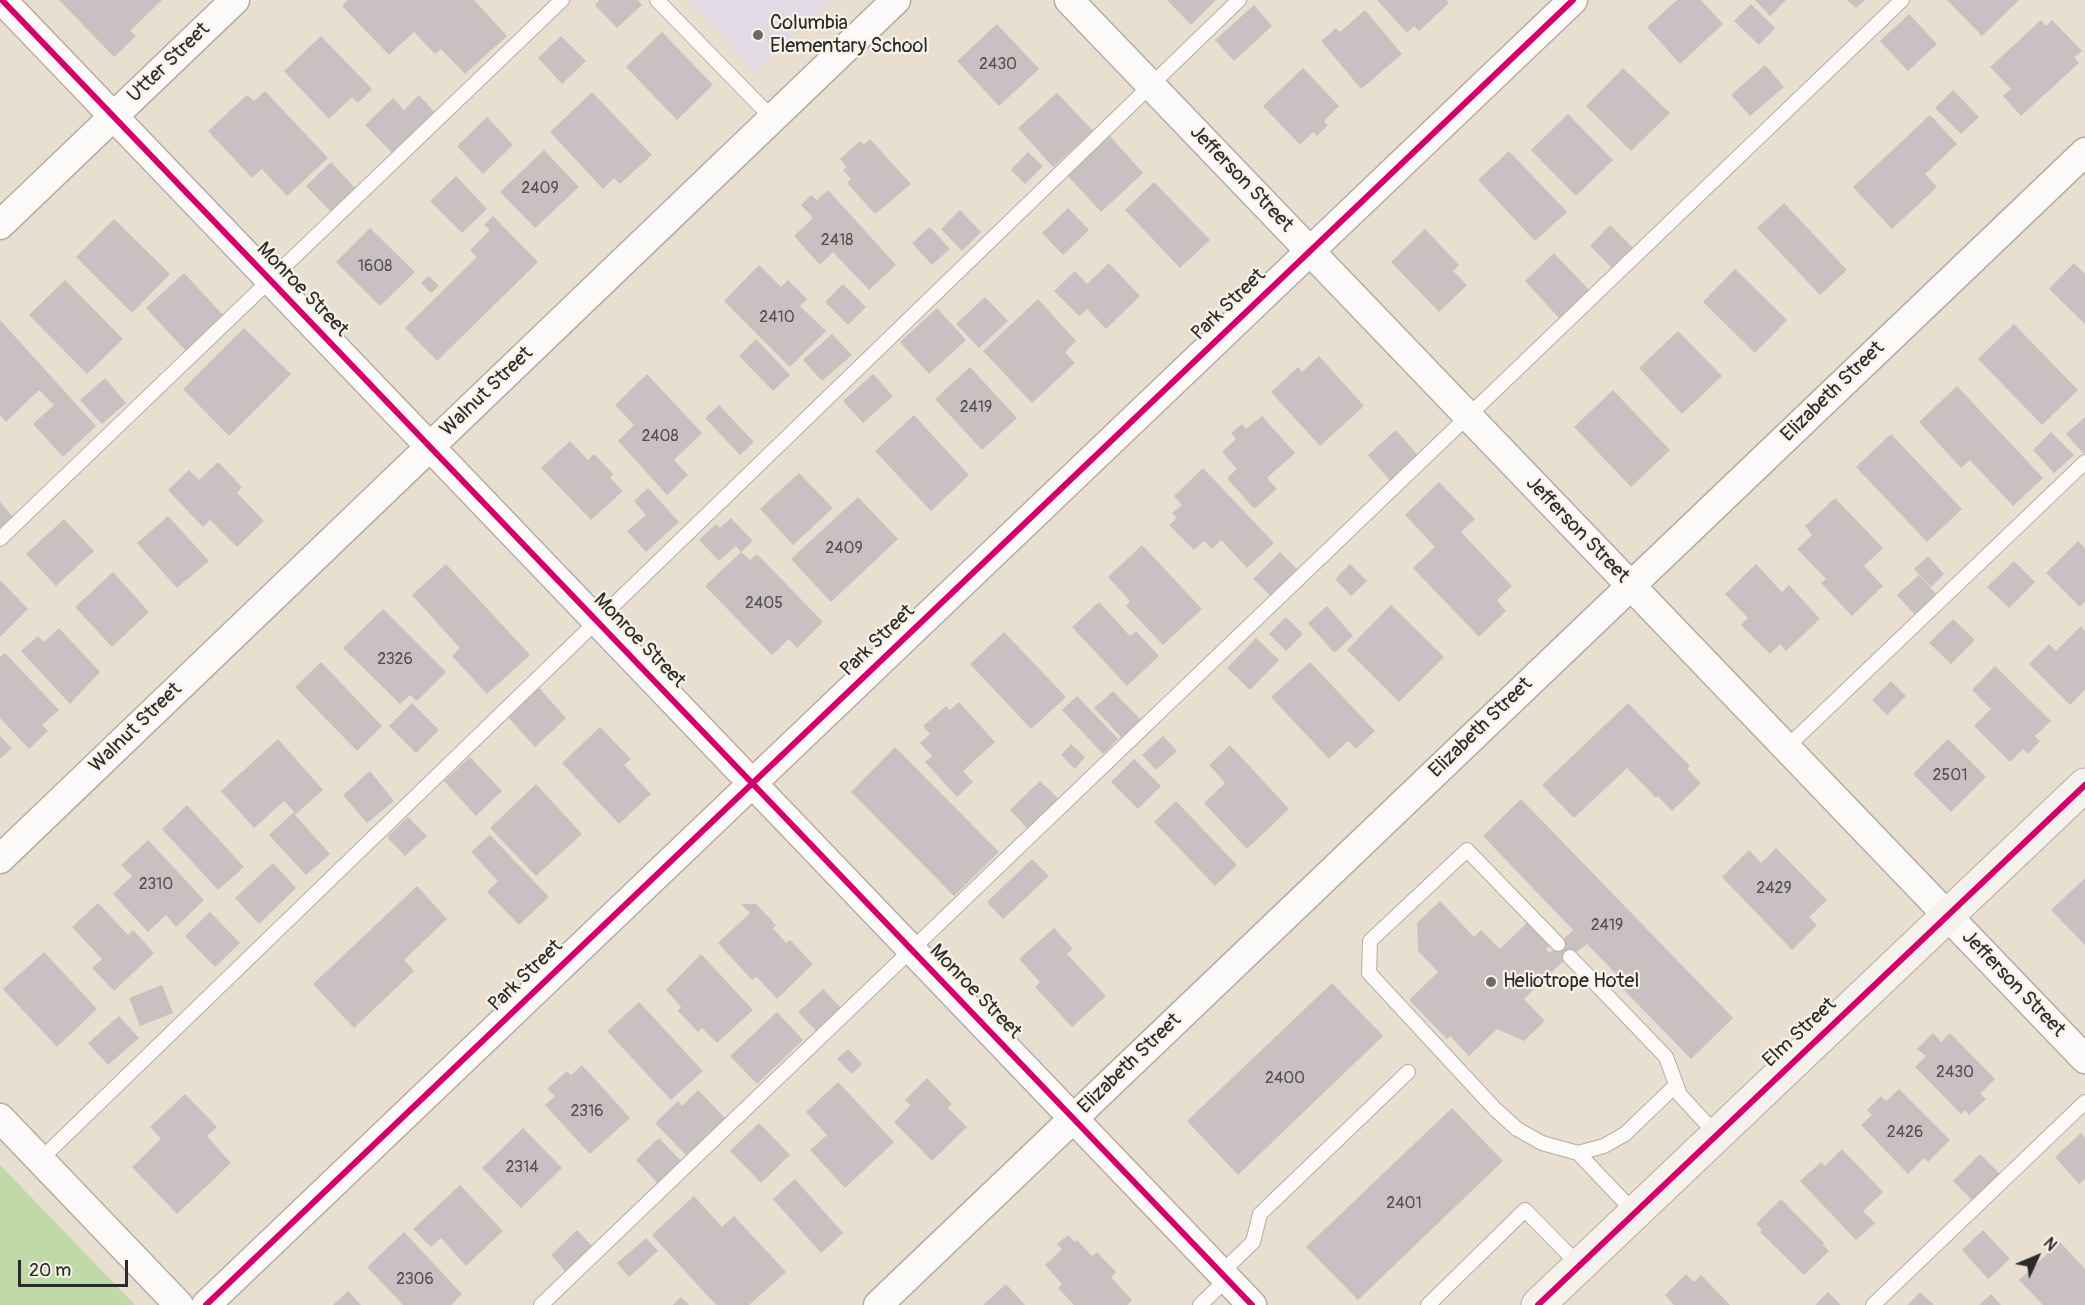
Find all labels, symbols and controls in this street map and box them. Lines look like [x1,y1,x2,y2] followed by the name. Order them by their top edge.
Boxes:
[770,12,928,59] place label: Columbia Elementary School
[123,18,215,108] street label: Utter Street
[751,28,765,42] marker: Columbia Elementary School
[979,55,1017,75] house number: 2430
[1184,121,1298,237] street label: Jefferson Street
[521,179,559,199] house number: 2409
[821,231,853,251] house number: 2418
[251,238,353,342] street label: Monroe Street
[358,257,392,277] house number: 1608
[1187,264,1271,346] street label: Park Street
[759,308,795,328] house number: 2410
[1776,337,1890,447] street label: Elizabeth Street
[436,342,538,442] street label: Walnut Street
[960,398,992,418] house number: 2419
[641,427,679,447] house number: 2408
[1520,472,1634,588] street label: Jefferson Street
[825,539,863,559] house number: 2409
[588,589,690,693] street label: Monroe Street
[745,594,783,614] house number: 2405
[836,600,920,682] street label: Park Street
[377,650,413,670] house number: 2326
[1424,673,1538,783] street label: Elizabeth Street
[85,678,187,778] street label: Walnut Street
[1933,766,1967,786] house number: 2501
[139,875,173,895] house number: 2310
[1756,879,1792,899] house number: 2429
[1591,916,1623,936] house number: 2419
[1956,926,2070,1042] street label: Jefferson Street
[484,935,568,1017] street label: Park Street
[924,940,1026,1044] street label: Monroe Street
[1503,970,1639,994] place label: Heliotrope Hotel
[1484,975,1498,989] marker: Heliotrope Hotel
[1758,993,1842,1073] street label: Elm Street
[1073,1009,1187,1119] street label: Elizabeth Street
[1936,1063,1974,1083] house number: 2430
[1265,1069,1305,1089] house number: 2400
[571,1102,603,1122] house number: 2316
[1887,1123,1923,1143] house number: 2426
[506,1158,538,1178] house number: 2314
[1386,1194,1422,1214] house number: 2401
[2007,1227,2067,1287] north arrow
[2039,1234,2061,1255] text: N
[21,1248,130,1286] scale bar
[29,1259,71,1282] text: 20 m
[396,1270,434,1290] house number: 2306

